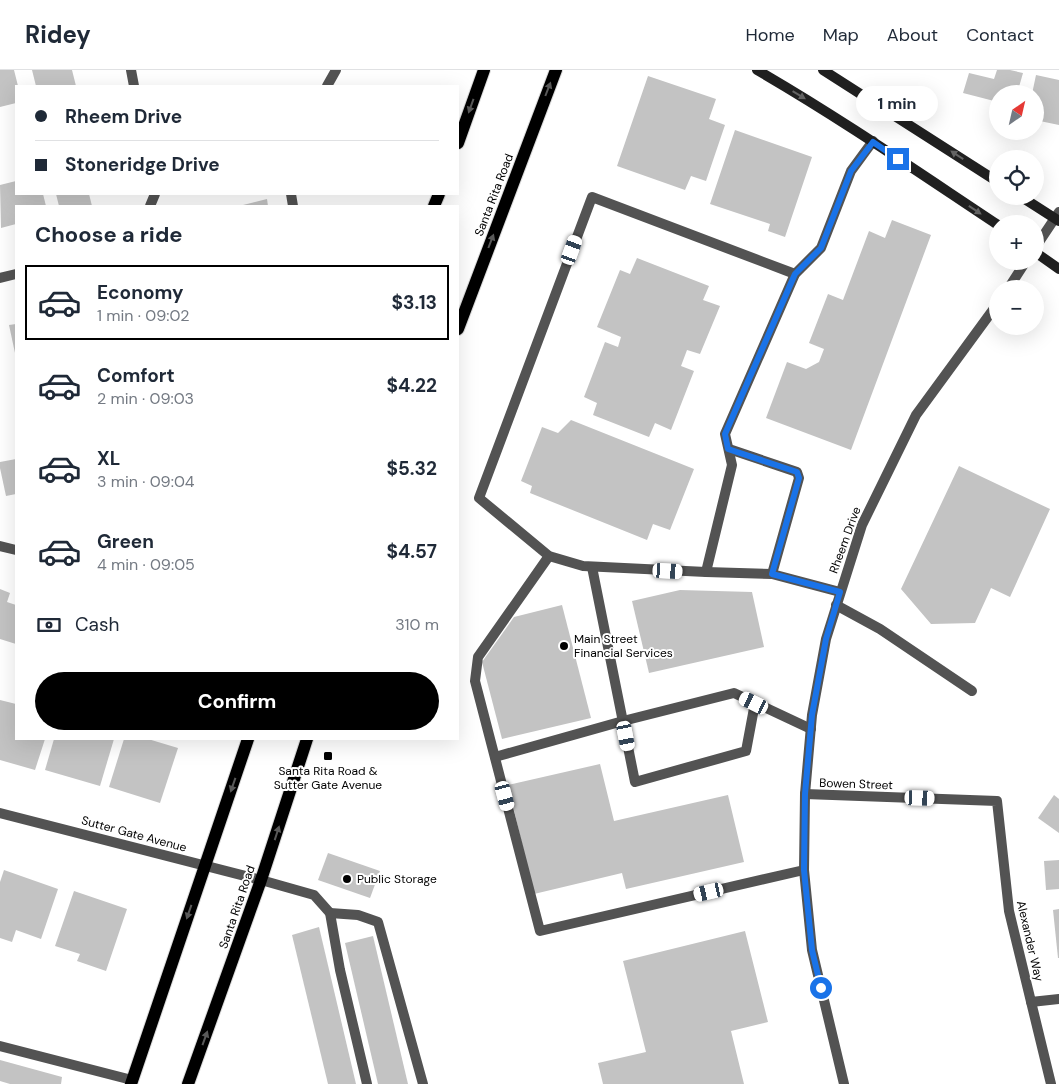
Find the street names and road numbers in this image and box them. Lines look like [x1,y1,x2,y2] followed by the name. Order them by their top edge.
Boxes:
[471,151,517,239] street label: Santa Rita Road
[826,504,865,576] street label: Rheem Drive
[819,775,894,793] street label: Bowen Street
[80,812,189,856] street label: Sutter Gate Avenue
[215,863,259,951] street label: Santa Rita Road
[1013,899,1047,983] street label: Alexander Way

